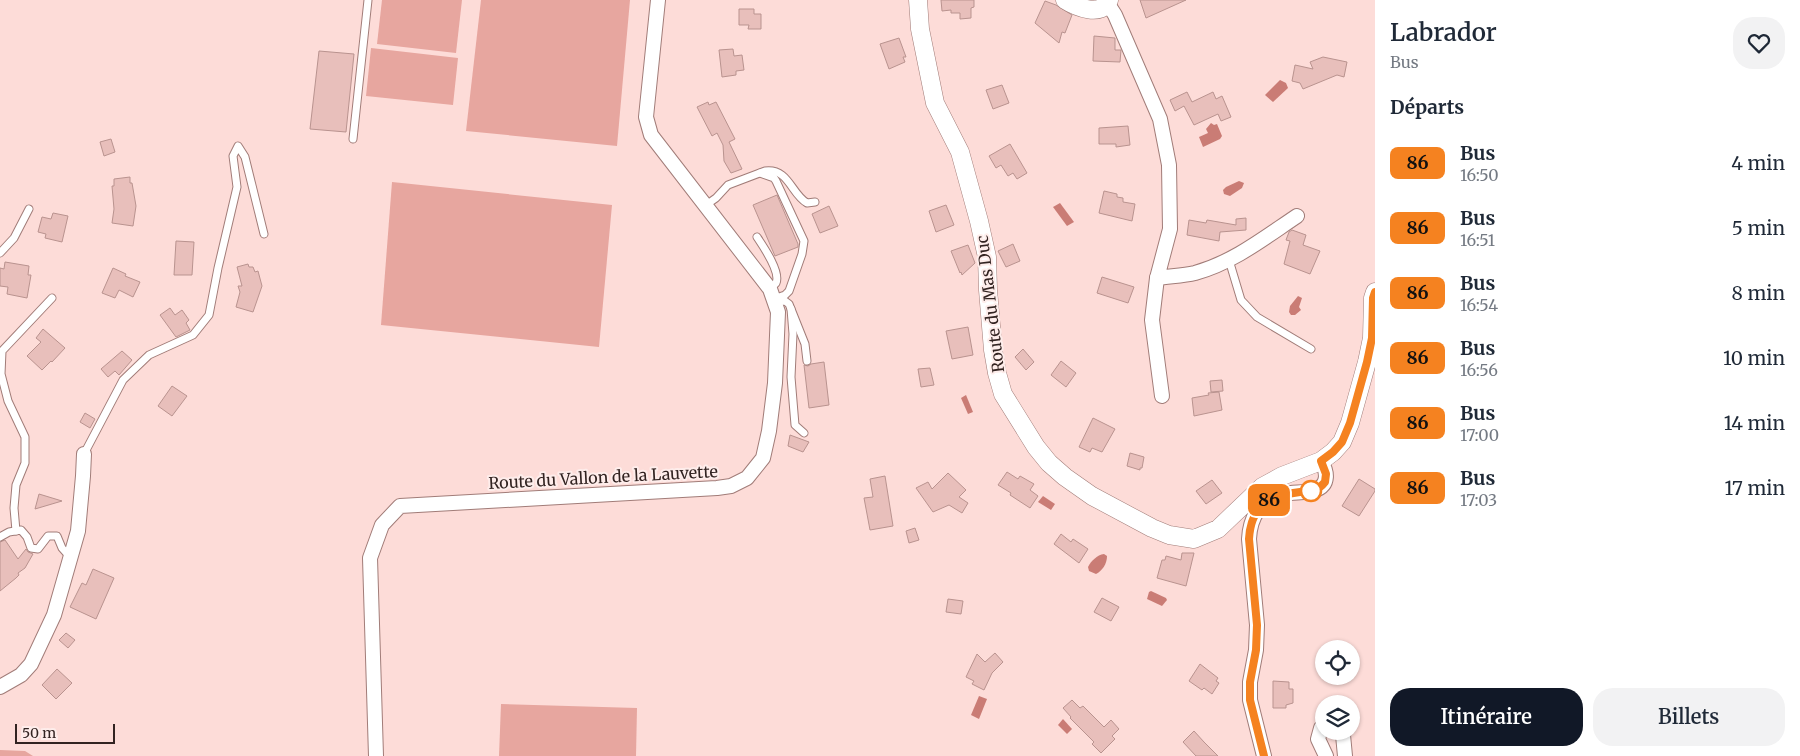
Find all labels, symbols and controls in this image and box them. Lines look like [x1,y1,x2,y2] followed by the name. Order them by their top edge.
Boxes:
[1390,17,1497,48] text: Labrador
[1733,17,1785,69] button: heart
[1390,52,1419,72] text: Bus
[1390,95,1464,119] text: Départs
[1460,141,1495,165] text: Bus
[1406,151,1429,174] text: 86
[1731,151,1785,175] text: 4 min
[1460,165,1499,185] text: 16:50
[1460,206,1495,230] text: Bus
[1406,216,1429,239] text: 86
[1732,216,1785,240] text: 5 min
[1460,230,1495,250] text: 16:51
[972,234,1008,374] street label: Route du Mas Duc
[1460,271,1495,295] text: Bus
[1406,281,1429,304] text: 86
[1732,281,1785,305] text: 8 min
[1460,295,1498,315] text: 16:54
[1460,336,1495,360] text: Bus
[1406,346,1429,369] text: 86
[1723,346,1785,370] text: 10 min
[1460,360,1498,380] text: 16:56
[1460,401,1495,425] text: Bus
[1406,411,1429,434] text: 86
[1724,411,1785,435] text: 14 min
[1460,425,1499,445] text: 17:00
[488,461,718,493] street label: Route du Vallon de la Lauvette
[1460,466,1495,490] text: Bus
[1406,476,1429,499] text: 86
[1725,476,1785,500] text: 17 min
[1300,480,1322,502] unlabelled marker
[1246,484,1292,516] line badge: 86
[1258,488,1280,511] text: 86
[1460,490,1497,510] text: 17:03
[1315,640,1360,740] map controls
[1315,640,1360,685] button: locate
[1390,688,1583,746] button: Itinéraire
[1593,688,1785,746] button: Billets
[1315,695,1360,740] button: layers
[15,721,115,744] scale bar
[22,724,56,742] text: 50 m

